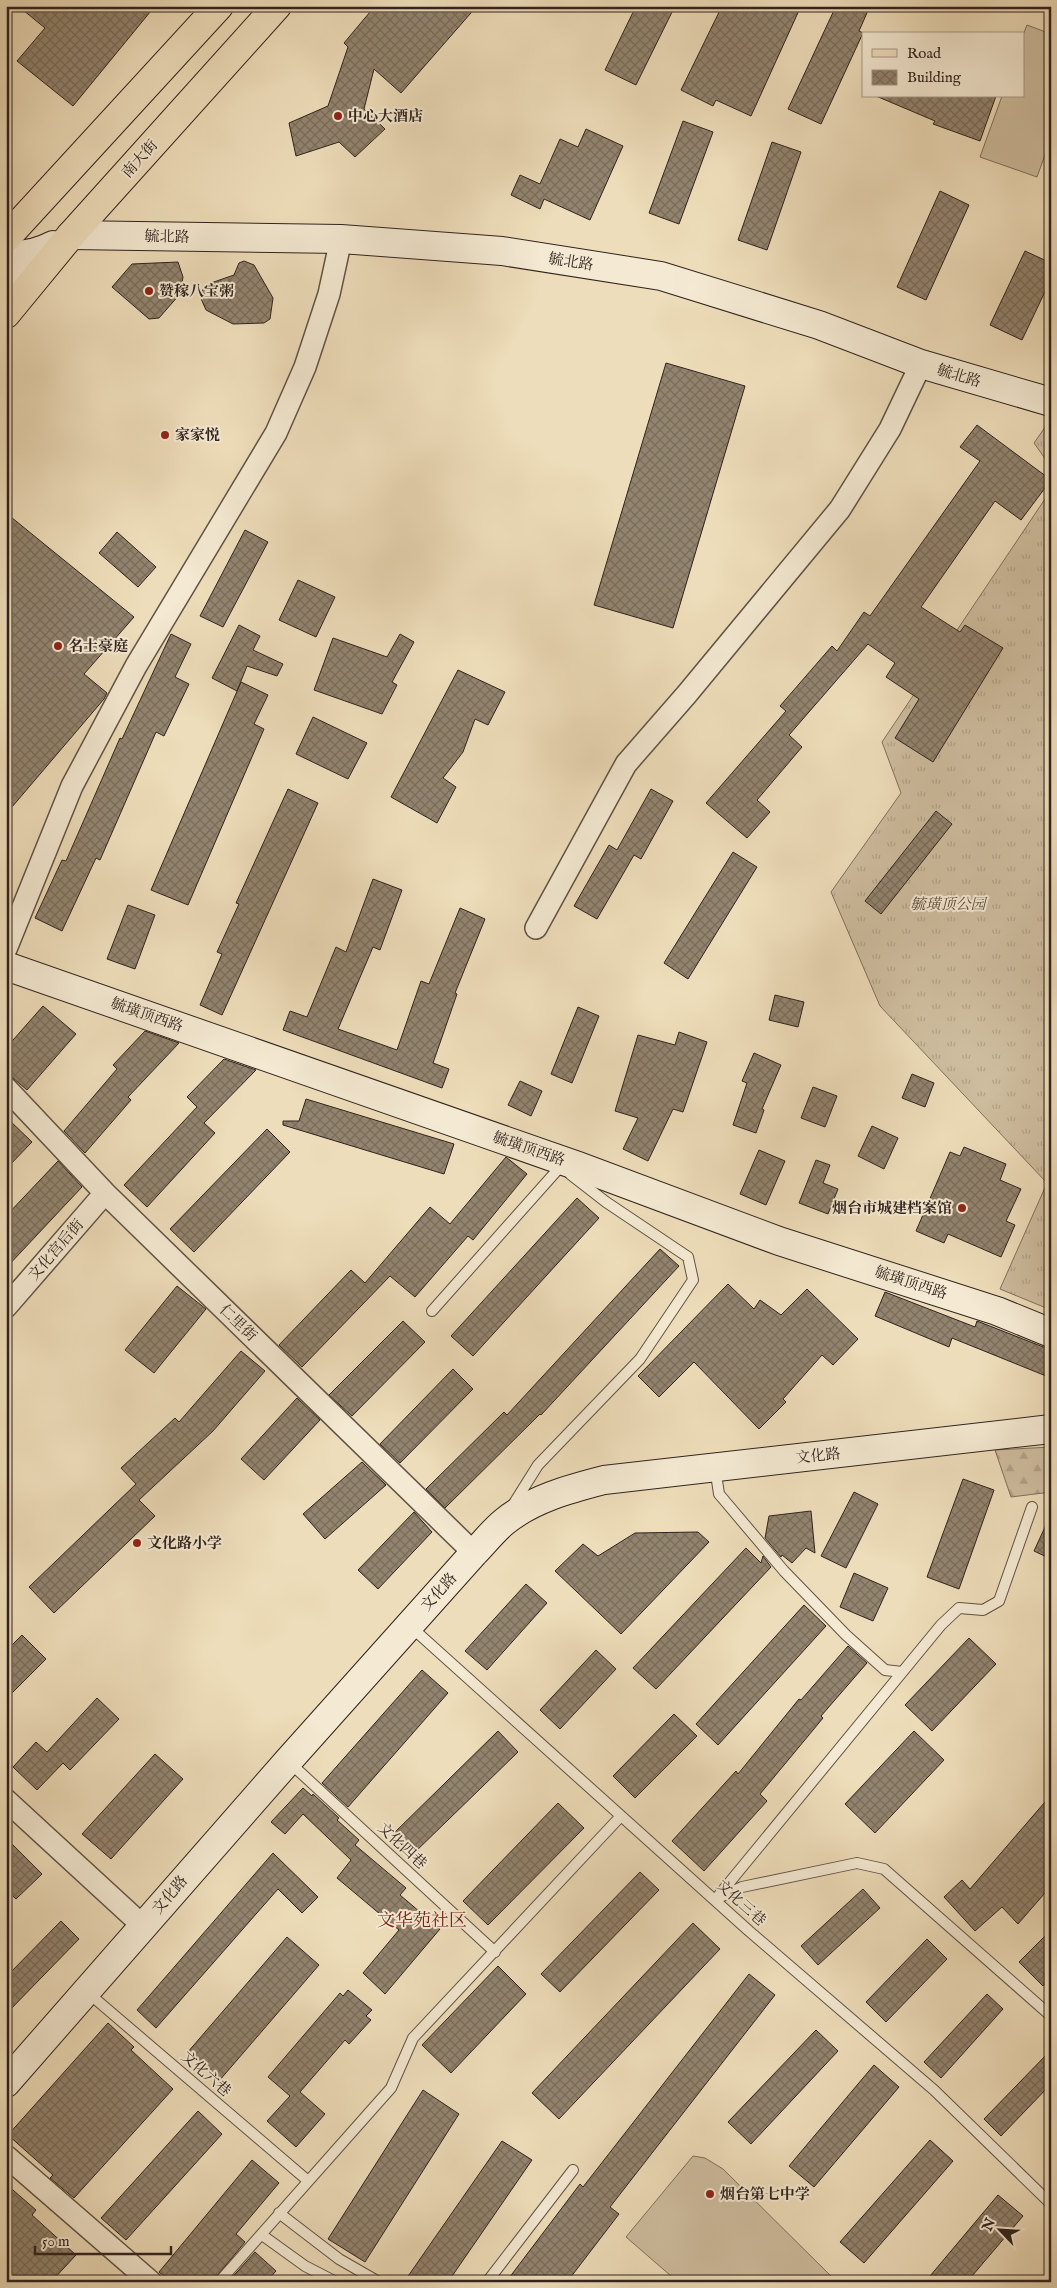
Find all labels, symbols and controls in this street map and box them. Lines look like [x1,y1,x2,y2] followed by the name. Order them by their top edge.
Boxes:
[862,32,1024,98] legend
[907,44,942,63] text: Road
[907,68,962,87] text: Building
[348,107,423,126] place label: 中心大酒店
[332,110,344,122] marker: 中心大酒店
[118,136,162,182] street label: 南大街
[144,227,190,247] street label: 毓北路
[547,249,595,275] street label: 毓北路
[159,282,234,301] place label: 赞稼八宝粥
[143,285,155,297] marker: 赞稼八宝粥
[935,360,983,392] street label: 毓北路
[175,426,220,445] place label: 家家悦
[159,429,171,441] marker: 家家悦
[68,637,128,656] place label: 名士豪庭
[52,640,64,652] marker: 名士豪庭
[910,895,987,914] park label: 毓璜顶公园
[108,994,186,1036] street label: 毓璜顶西路
[490,1128,568,1170] street label: 毓璜顶西路
[832,1199,952,1218] place label: 烟台市城建档案馆
[956,1202,968,1214] marker: 烟台市城建档案馆
[24,1215,88,1285] street label: 文化宫后街
[872,1262,950,1304] street label: 毓璜顶西路
[215,1301,261,1345] street label: 仁里街
[795,1444,841,1468] street label: 文化路
[147,1534,222,1553] place label: 文化路小学
[131,1537,143,1549] marker: 文化路小学
[417,1569,461,1615] street label: 文化路
[374,1819,430,1873] street label: 文化四巷
[148,1872,192,1918] street label: 文化路
[712,1876,770,1930] street label: 文化三巷
[377,1910,467,1933] district label: 文华苑社区
[177,2047,235,2101] street label: 文化六巷
[720,2185,810,2204] place label: 烟台第七中学
[704,2188,716,2200] marker: 烟台第七中学
[974,2206,1024,2256] north arrow
[978,2216,1000,2235] text: N
[35,2223,171,2255] scale bar
[42,2232,70,2251] text: 50 m

